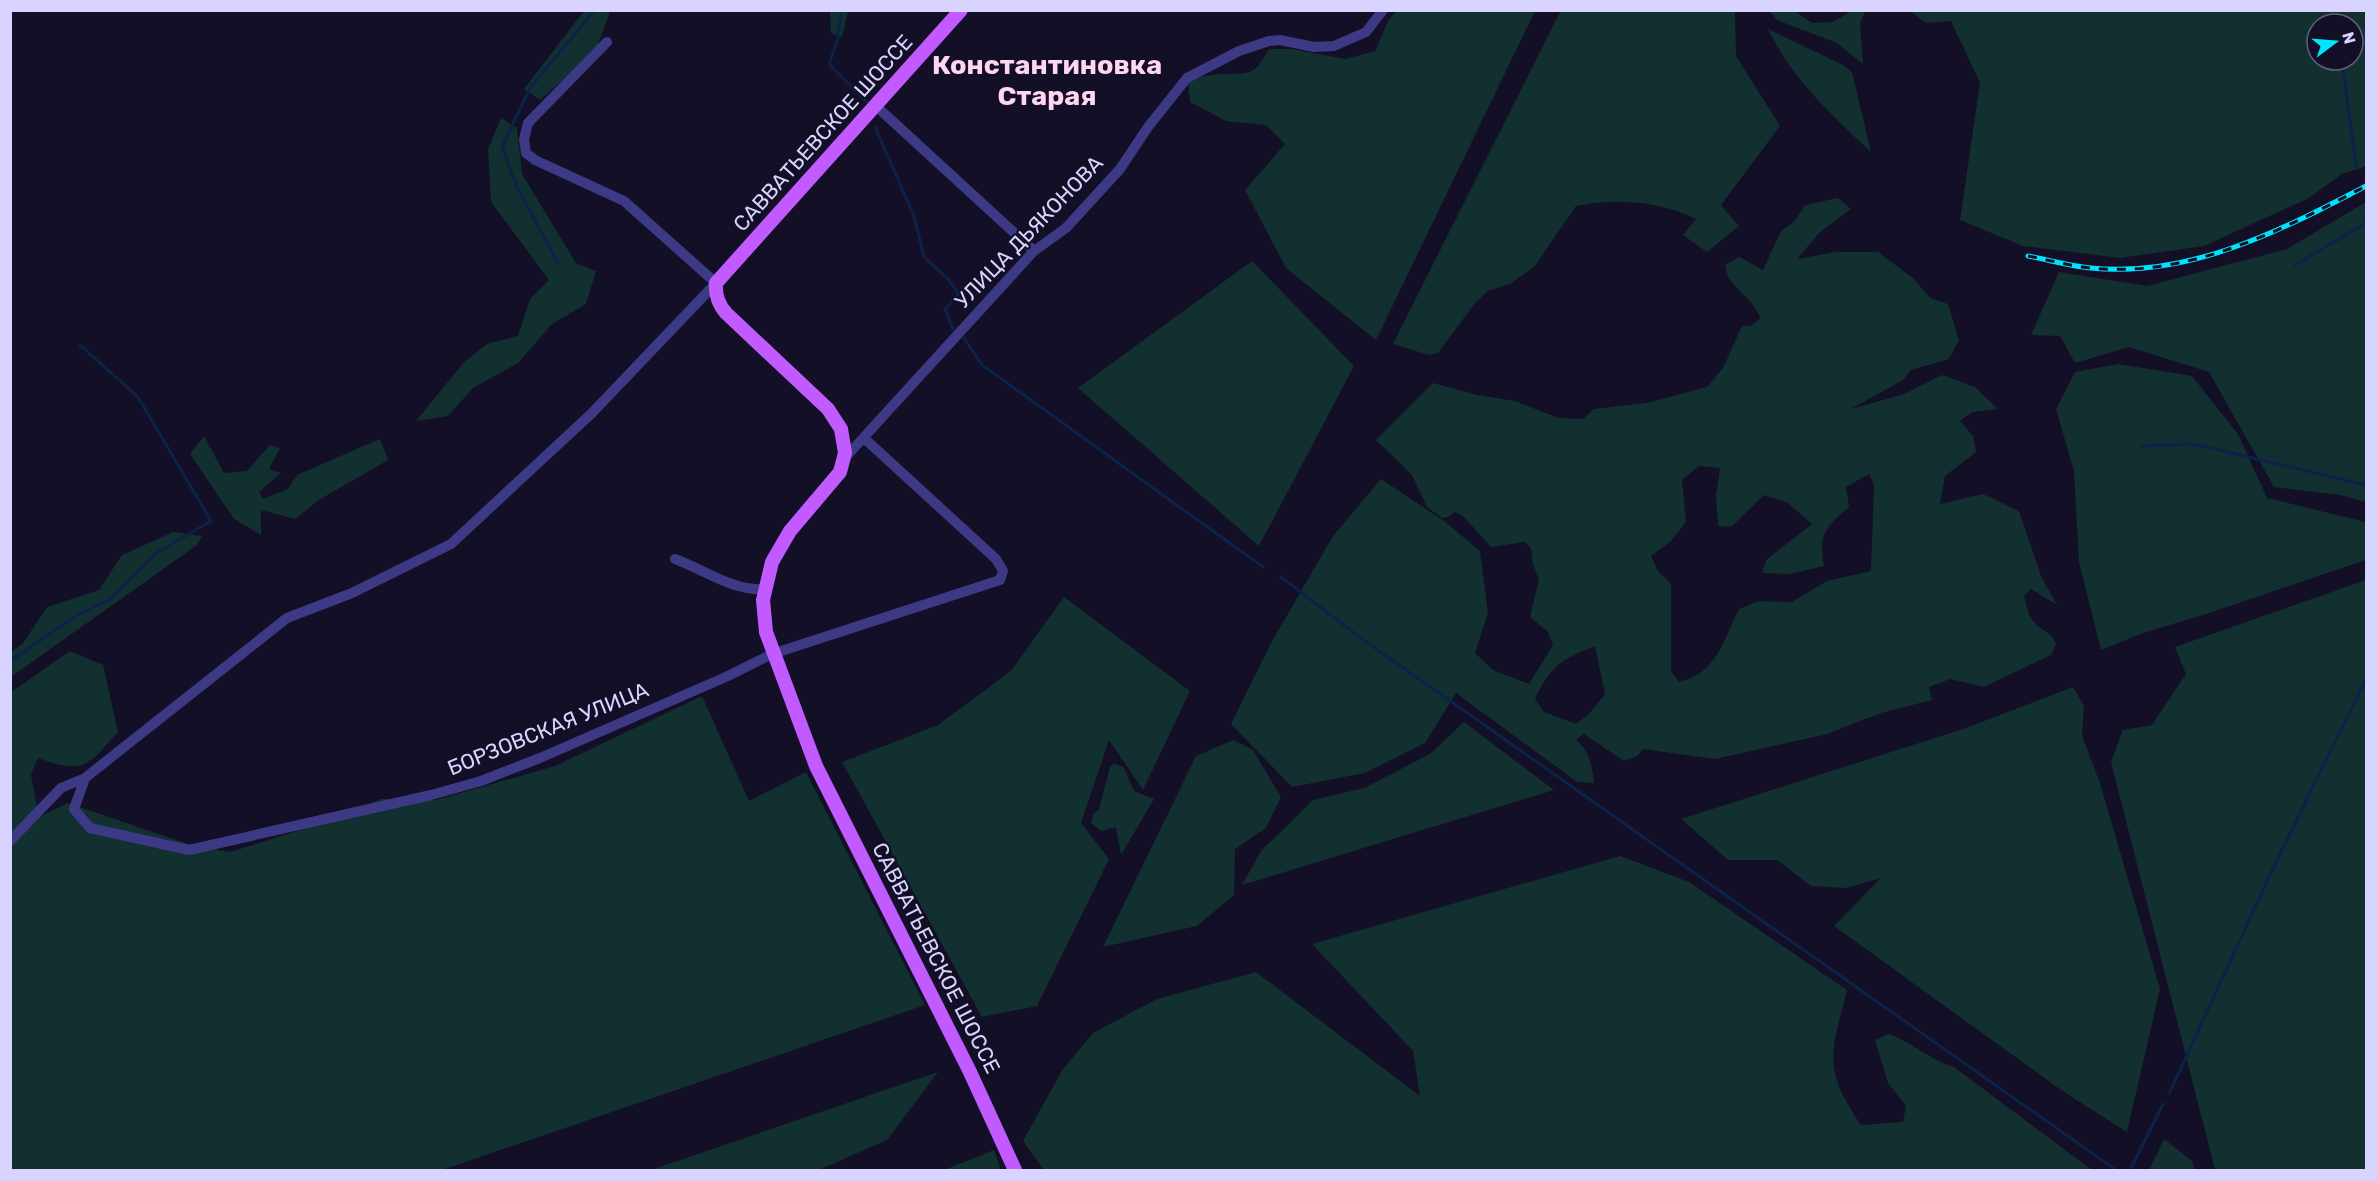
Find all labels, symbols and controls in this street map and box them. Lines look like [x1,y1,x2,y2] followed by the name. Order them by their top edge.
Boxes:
[2305,12,2365,72] north arrow
[728,29,917,236] street label: САВВАТЬЕВСКОЕ ШОССЕ
[2338,30,2360,46] text: N
[932,49,1162,112] district label: Константиновка Старая
[949,150,1108,313] street label: УЛИЦА ДЬЯКОНОВА
[444,677,652,780] street label: БОРЗОВСКАЯ УЛИЦА
[867,838,1006,1077] street label: САВВАТЬЕВСКОЕ ШОССЕ

